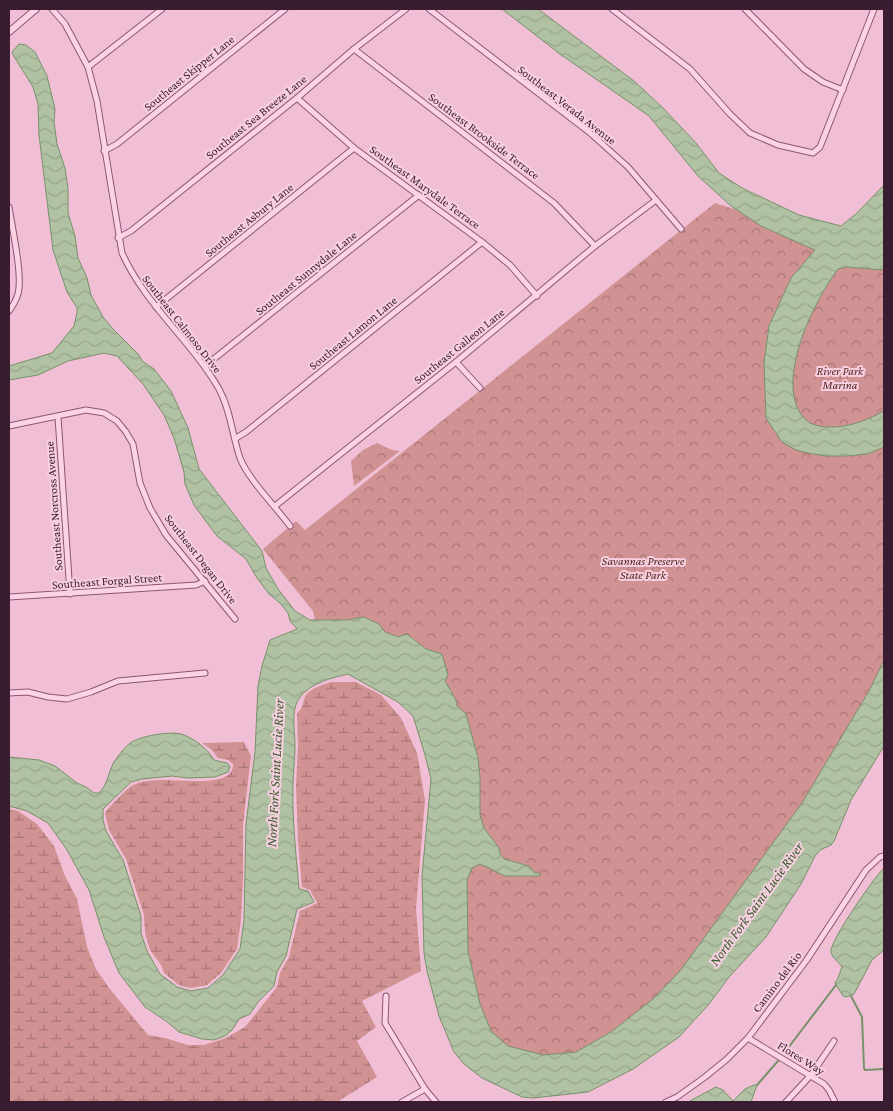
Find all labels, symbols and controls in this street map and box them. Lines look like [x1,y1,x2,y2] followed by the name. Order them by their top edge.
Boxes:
[141,32,237,114] street label: Southeast Skipper Lane
[515,62,619,148] street label: Southeast Verada Avenue
[203,72,309,162] street label: Southeast Sea Breeze Lane
[426,90,542,182] street label: Southeast Brookside Terrace
[367,142,483,232] street label: Southeast Marydale Terrace
[202,180,296,260] street label: Southeast Asbury Lane
[253,228,359,318] street label: Southeast Sunnydale Lane
[139,272,225,376] street label: Southeast Calmoso Drive
[306,293,400,373] street label: Southeast Lamon Lane
[411,305,507,387] street label: Southeast Galleon Lane
[817,364,864,392] park label: River Park Marina
[42,441,66,571] street label: Southeast Norcross Avenue
[162,512,240,606] street label: Southeast Degan Drive
[602,554,685,582] park label: Savannas Preserve State Park
[51,570,164,592] street label: Southeast Forgal Street
[263,697,287,848] water label: North Fork Saint Lucie River
[706,838,807,969] water label: North Fork Saint Lucie River
[750,949,805,1015] street label: Camino del Rio
[775,1038,827,1078] street label: Flores Way

